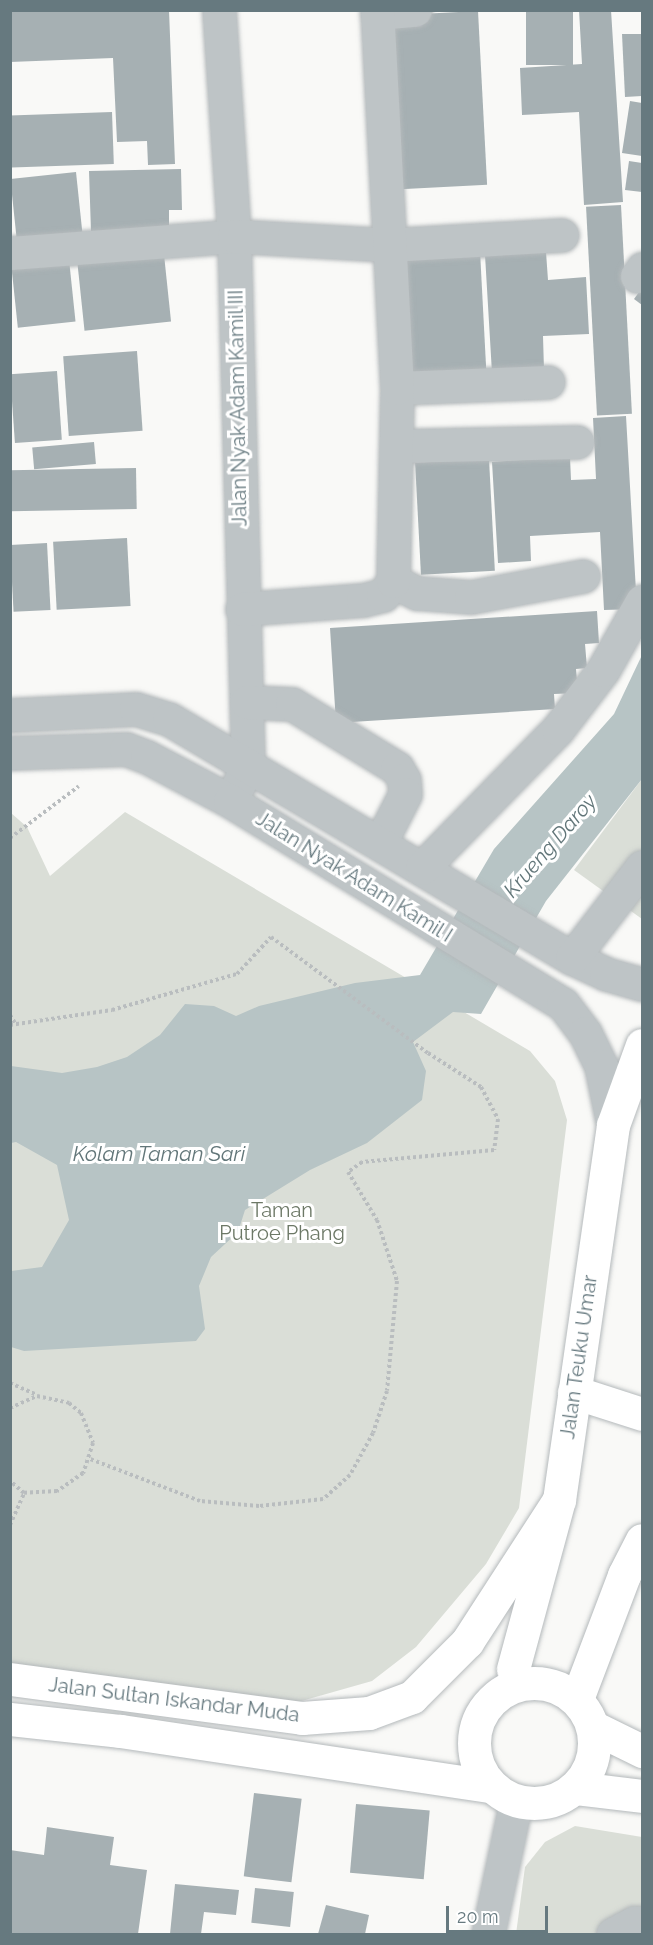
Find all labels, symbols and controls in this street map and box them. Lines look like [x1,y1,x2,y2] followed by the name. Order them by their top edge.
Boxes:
[224,289,252,527] street label: Jalan Nyak Adam Kamil III
[498,789,602,903] water label: Krueng Daroy
[251,806,457,948] street label: Jalan Nyak Adam Kamil I
[72,1141,246,1167] water label: Kolam Taman Sari
[219,1199,345,1246] park label: Taman Putroe Phang
[556,1273,602,1441] street label: Jalan Teuku Umar
[47,1673,301,1727] street label: Jalan Sultan Iskandar Muda
[449,1894,551,1932] scale bar
[457,1906,499,1927] text: 20 m

